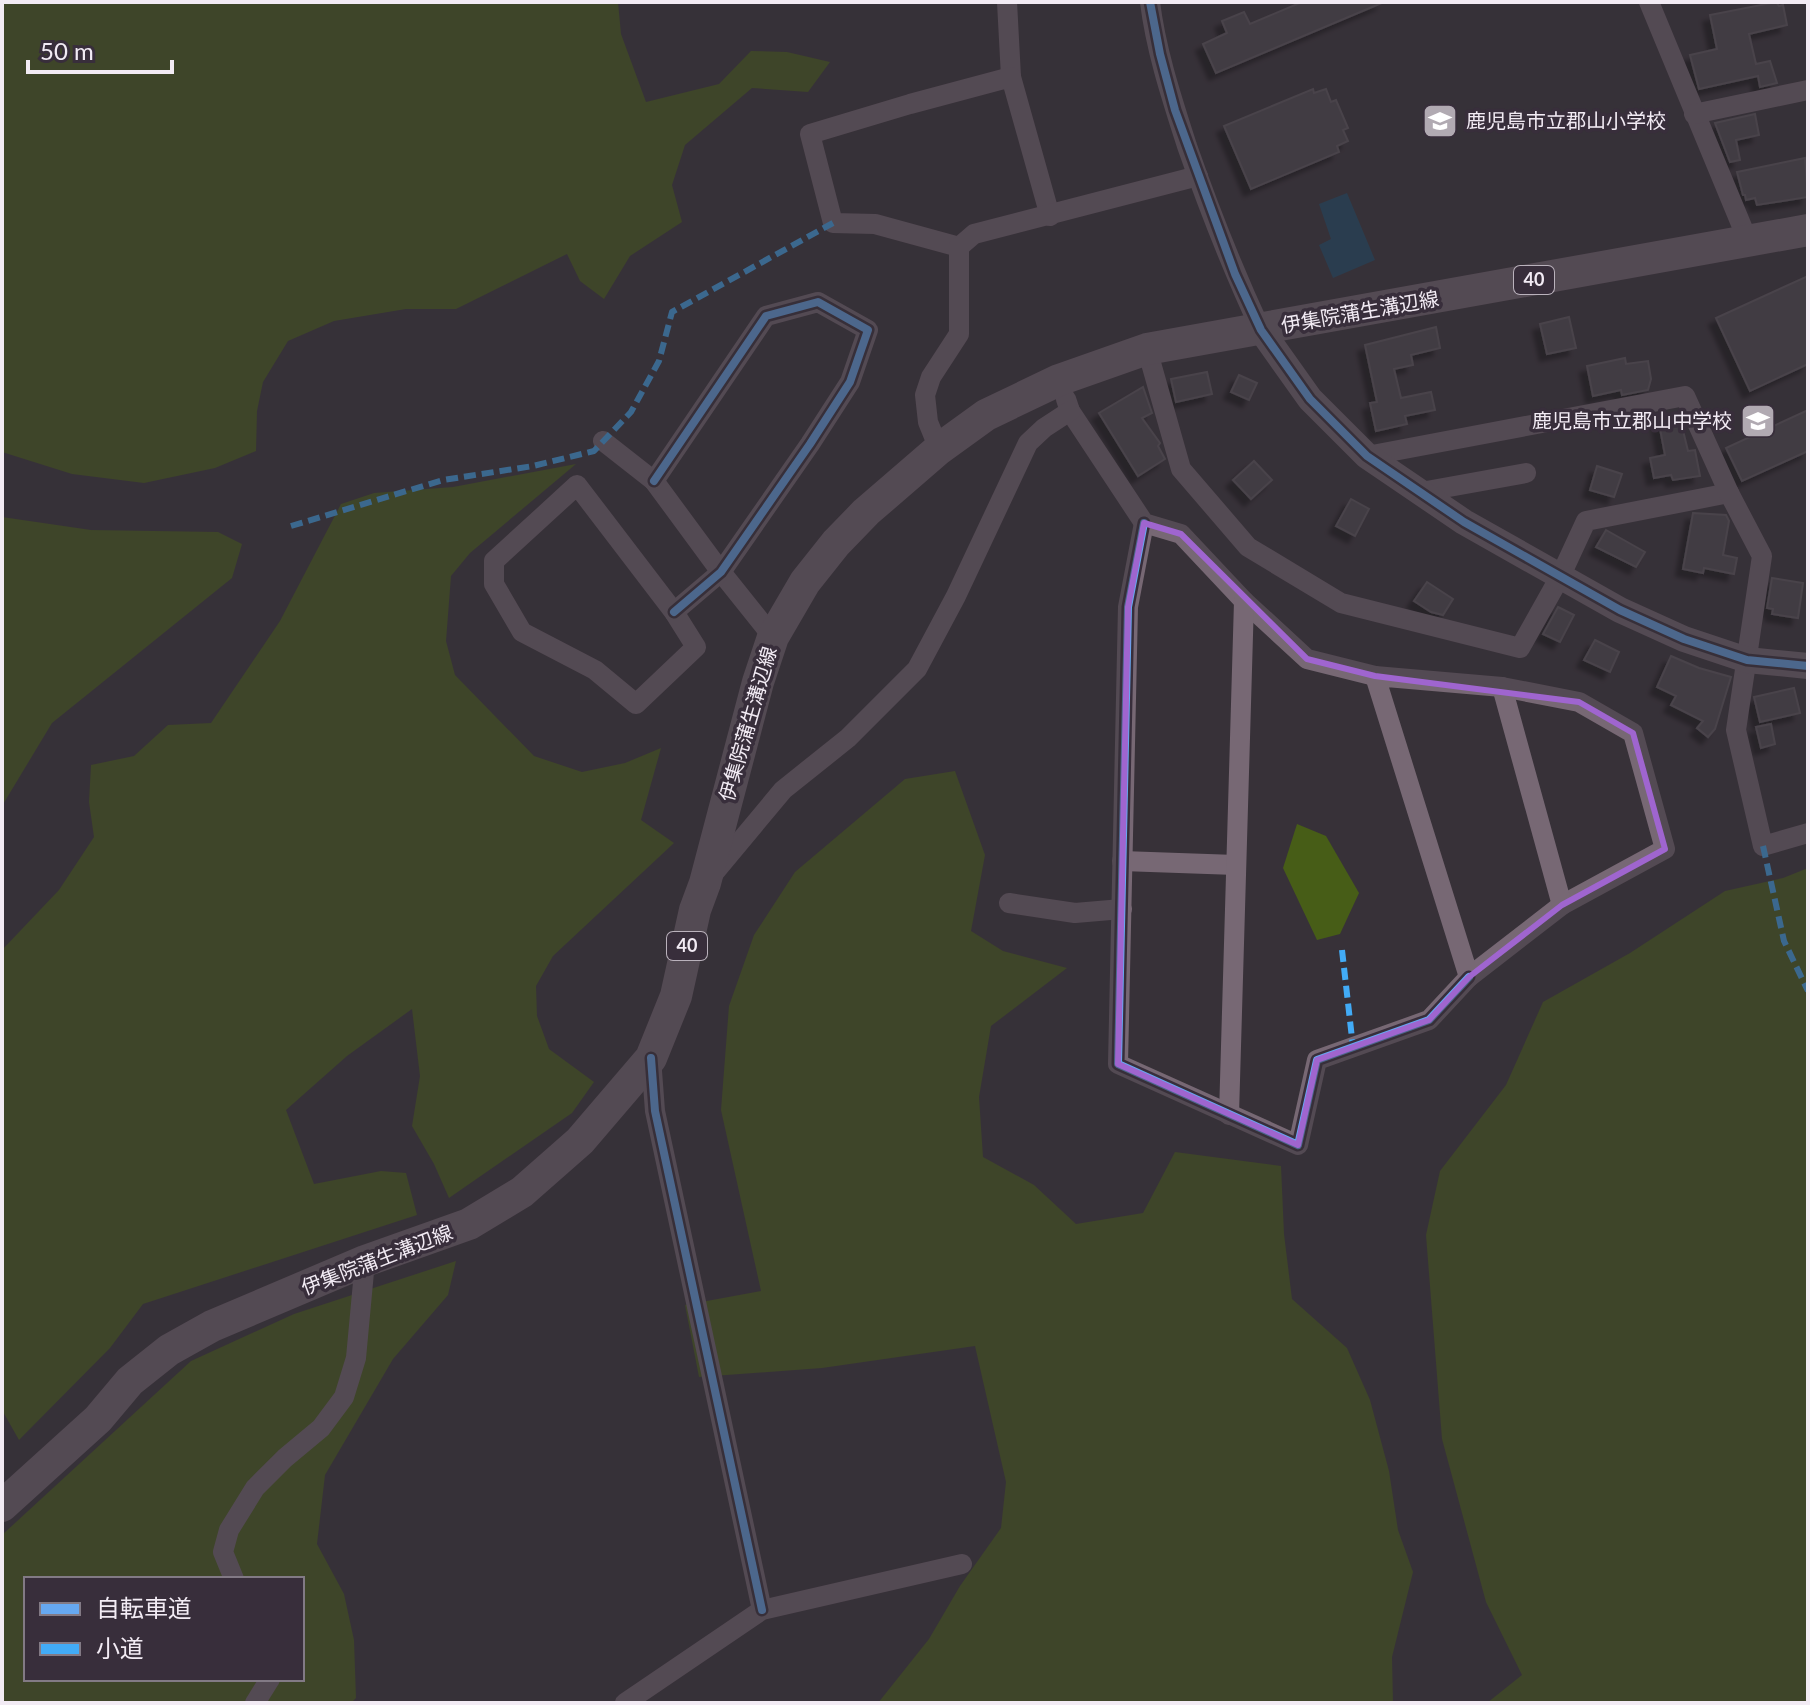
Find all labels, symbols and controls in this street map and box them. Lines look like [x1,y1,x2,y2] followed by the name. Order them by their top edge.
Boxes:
[28,24,172,74] scale bar
[40,36,94,65] text: 50 m
[1421,102,1459,140] school or university icon: 鹿児島市立郡山小学校
[1466,108,1666,132] place label: 鹿児島市立郡山小学校
[1514,266,1554,294] road number: 40
[1279,285,1441,337] street label: 伊集院蒲生溝辺線
[1739,402,1777,440] school or university icon: 鹿児島市立郡山中学校
[1532,408,1732,432] place label: 鹿児島市立郡山中学校
[713,644,781,804] street label: 伊集院蒲生溝辺線
[667,932,707,960] road number: 40
[298,1219,456,1299] street label: 伊集院蒲生溝辺線
[24,1577,304,1681] legend
[96,1593,192,1622] text: 自転車道
[96,1633,144,1662] text: 小道

